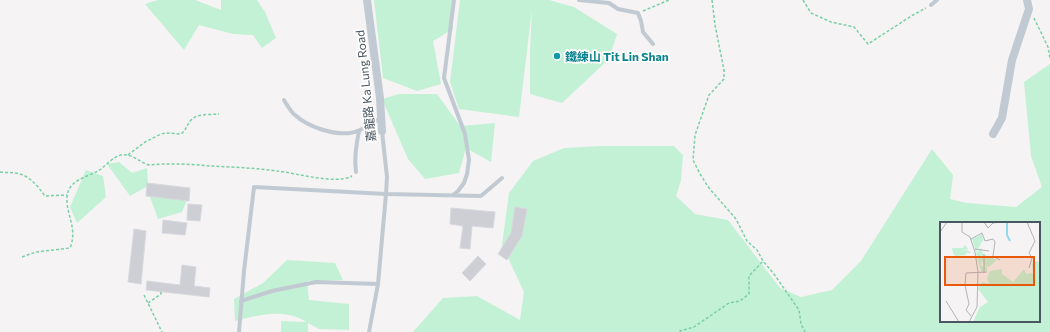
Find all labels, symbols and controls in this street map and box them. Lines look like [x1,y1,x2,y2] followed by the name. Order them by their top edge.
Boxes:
[352,29,378,143] street label: 嘉龍路 Ka Lung Road
[565,49,669,63] place label: 鐵練山 Tit Lin Shan
[552,51,562,61] marker: 鐵練山 Tit Lin Shan
[940,222,1040,322] inset map

